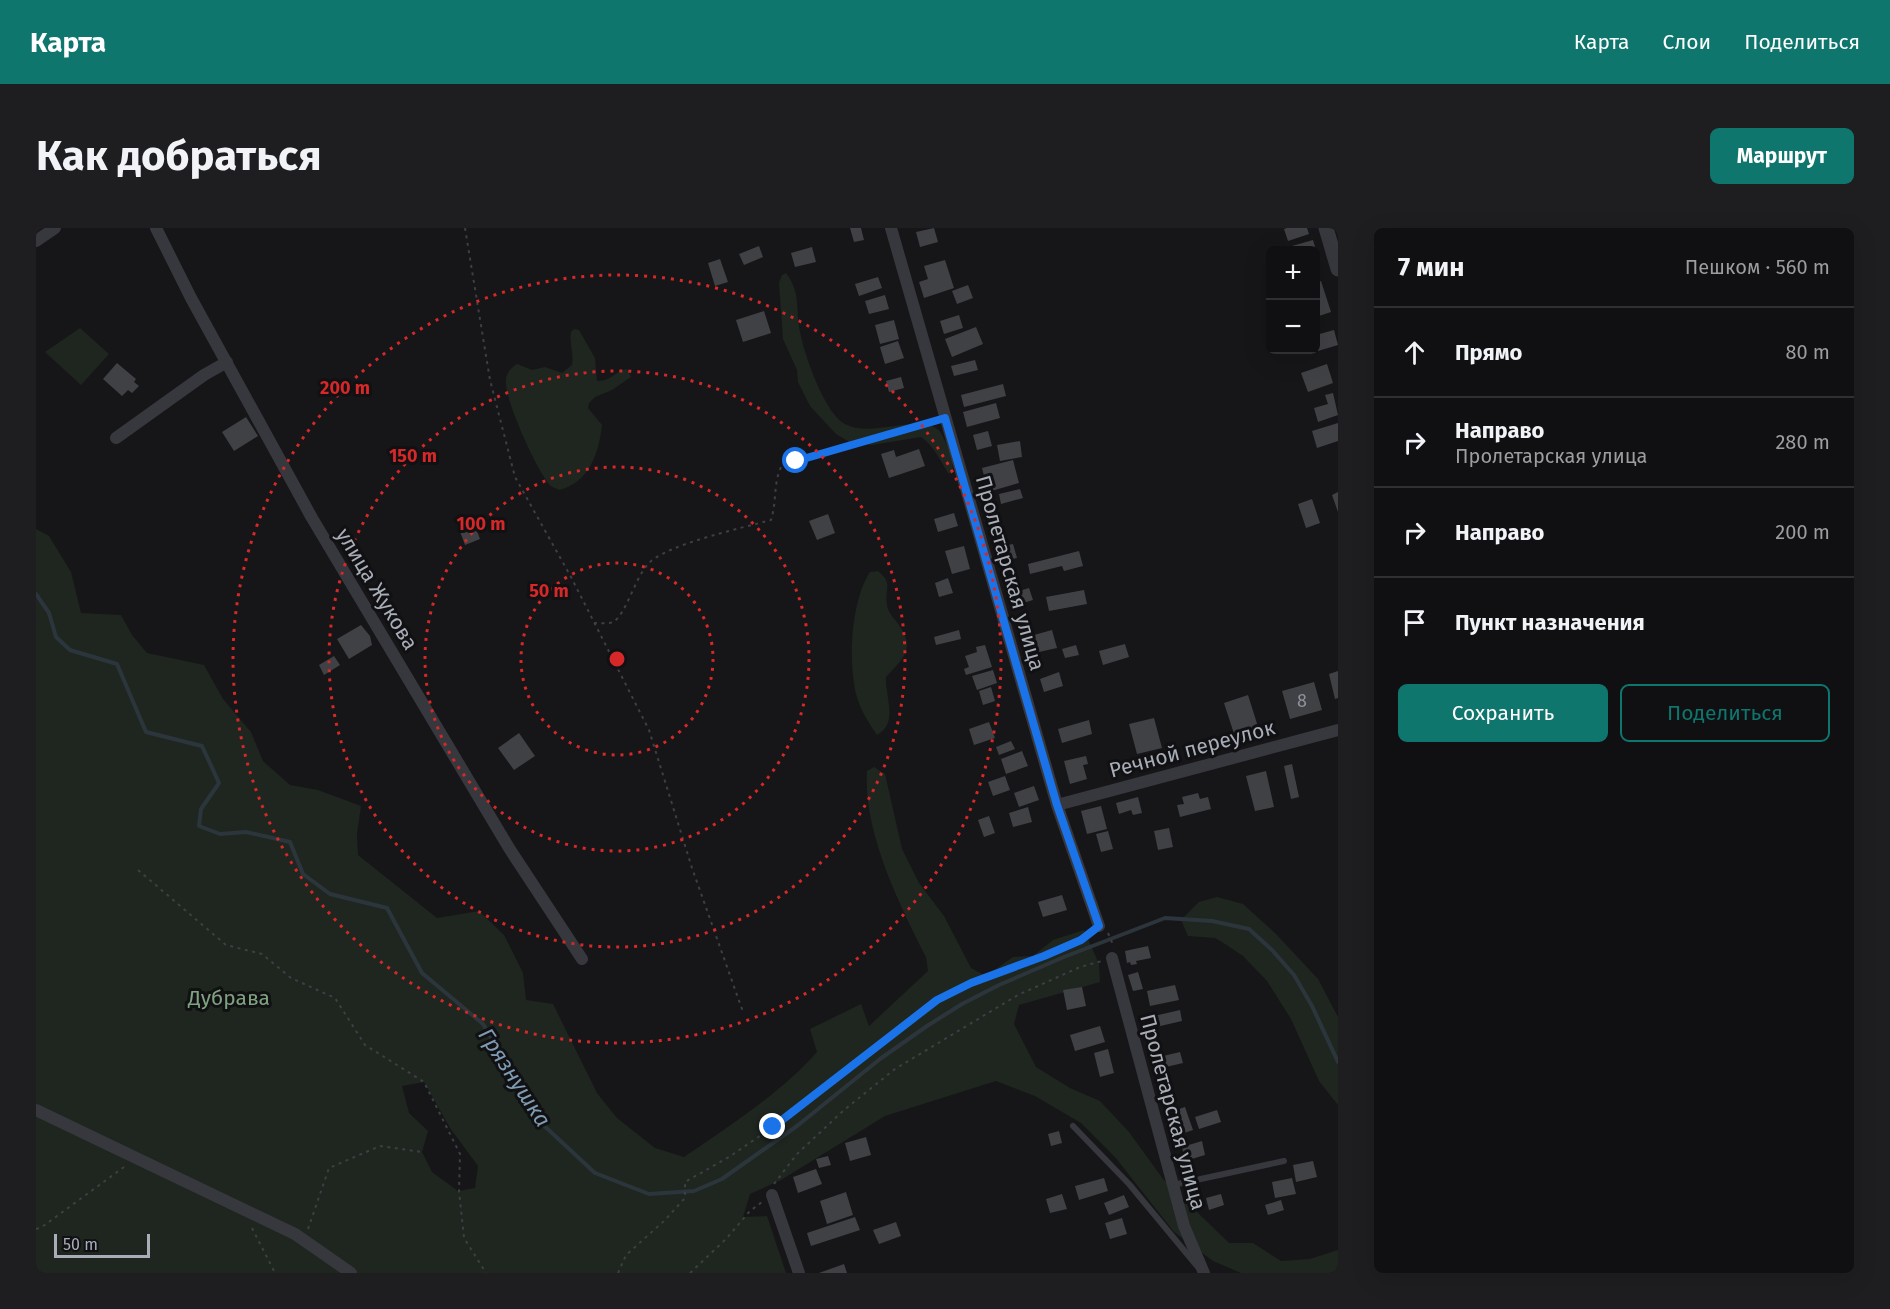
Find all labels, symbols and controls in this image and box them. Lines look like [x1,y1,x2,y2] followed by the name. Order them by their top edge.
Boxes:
[30,26,106,59] text: Карта
[1574,29,1630,55] text: Карта
[1663,29,1711,55] text: Слои
[1744,29,1860,55] text: Поделиться
[1710,128,1854,184] button: Маршрут
[36,131,322,181] text: Как добраться
[1266,246,1320,354] map controls
[1266,246,1320,300] button: +
[1398,252,1464,283] text: 7 мин
[1685,255,1830,279] text: Пешком · 560 m
[1266,300,1320,354] button: −
[1398,336,1431,369] icon: ahead
[1455,339,1522,366] text: Прямо
[1785,340,1830,364] text: 80 m
[320,377,370,399] text: 200 m
[1455,417,1544,444] text: Направо
[1398,426,1431,459] icon: right
[1775,430,1830,454] text: 280 m
[1455,444,1647,468] text: Пролетарская улица
[389,445,437,467] text: 150 m
[782,447,808,473] route start
[970,472,1050,674] street label: Пролетарская улица
[457,513,505,535] text: 100 m
[1398,516,1431,549] icon: right
[1455,519,1544,546] text: Направо
[1775,520,1830,544] text: 200 m
[330,523,424,655] street label: улица Жукова
[529,580,569,602] text: 50 m
[1398,606,1431,639] icon: arrive
[1455,609,1645,636] text: Пункт назначения
[607,649,627,669] centre of rings
[1398,684,1608,742] button: Сохранить
[1620,684,1830,742] button: Поделиться
[1297,690,1307,712] house number: 8
[1106,714,1278,784] street label: Речной переулок
[187,985,270,1011] park label: Дубрава
[1134,1011,1212,1213] street label: Пролетарская улица
[473,1023,557,1132] water label: Грязнушка
[759,1113,785,1139] route end
[54,1231,150,1258] scale bar
[63,1235,98,1254] text: 50 m

